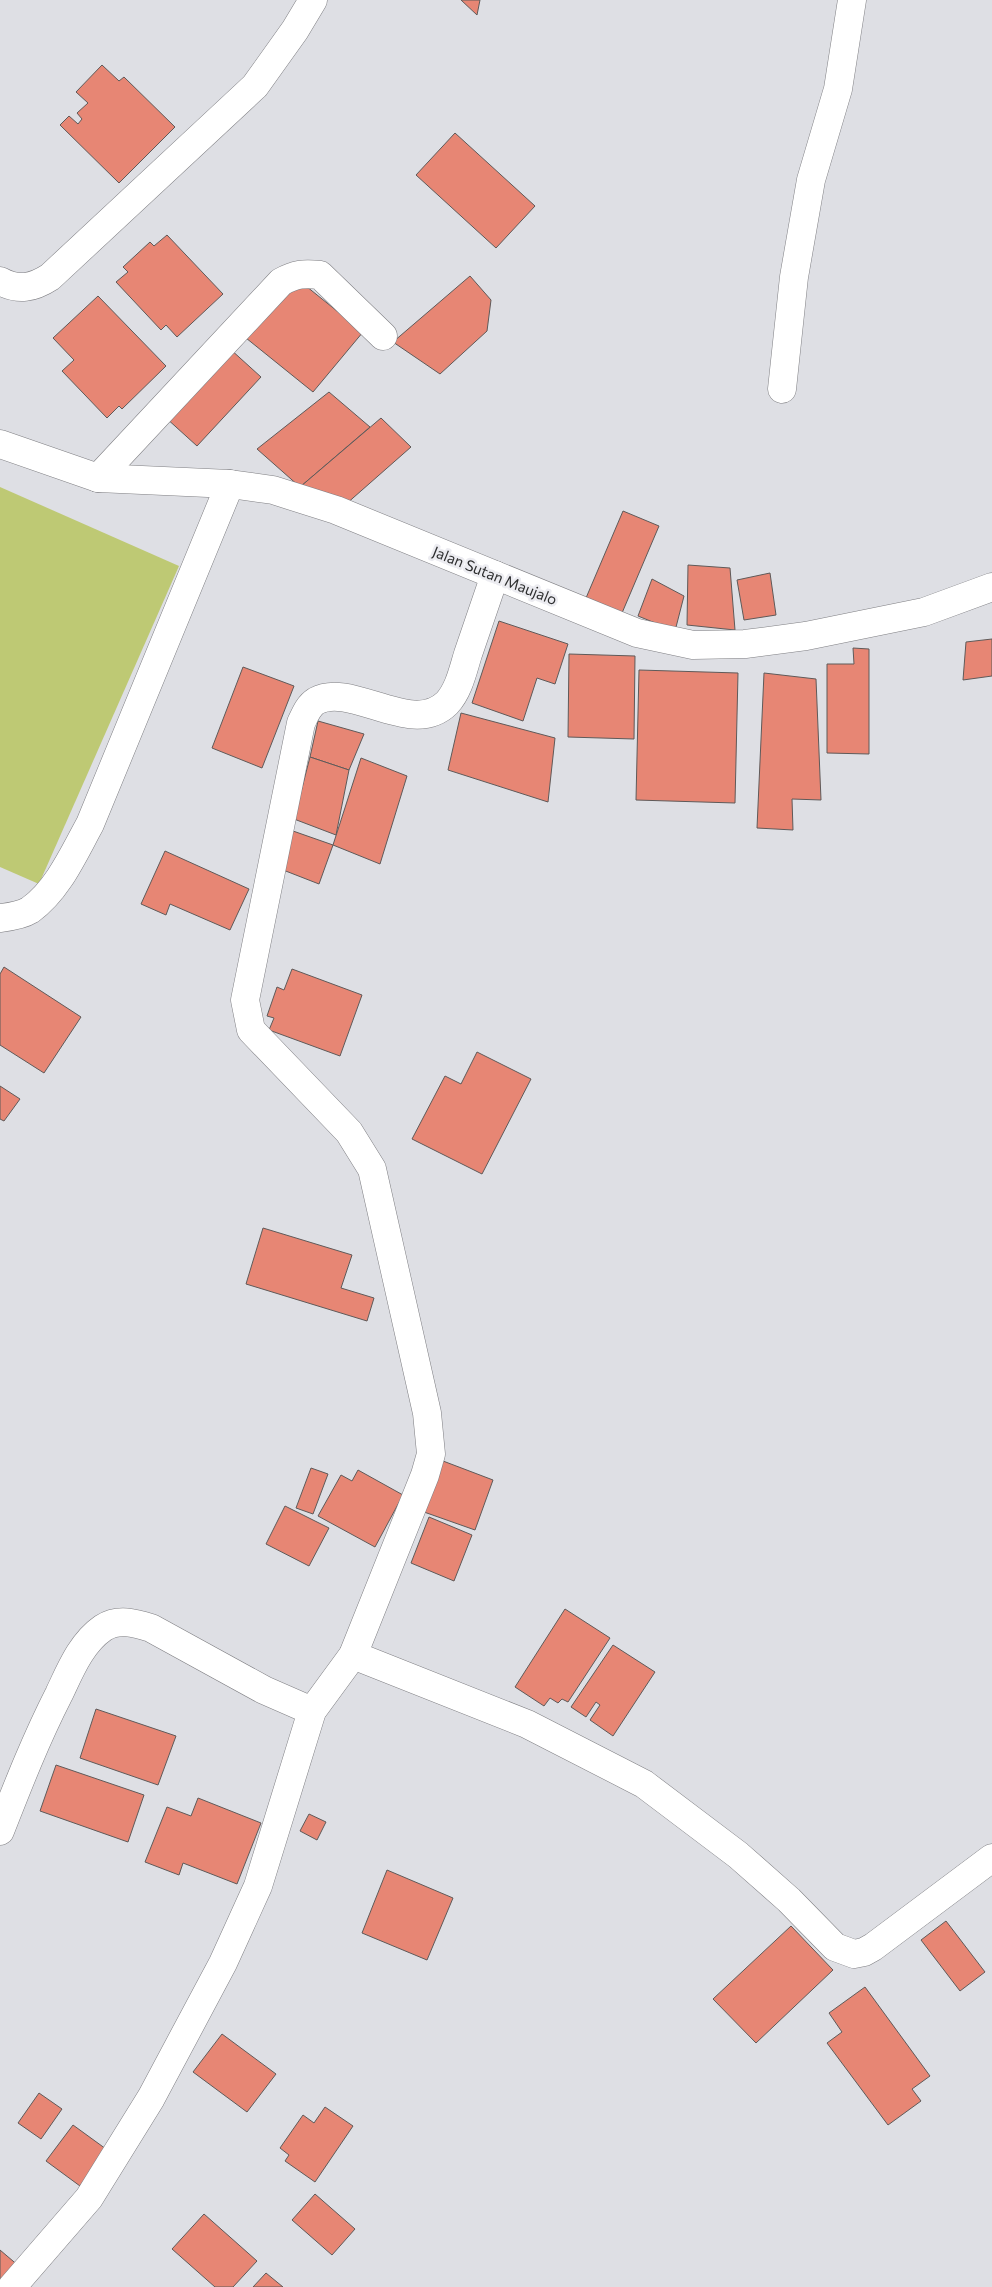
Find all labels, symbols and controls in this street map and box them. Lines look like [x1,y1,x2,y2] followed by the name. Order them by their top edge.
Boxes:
[430,542,560,608] street label: Jalan Sutan Maujalo

